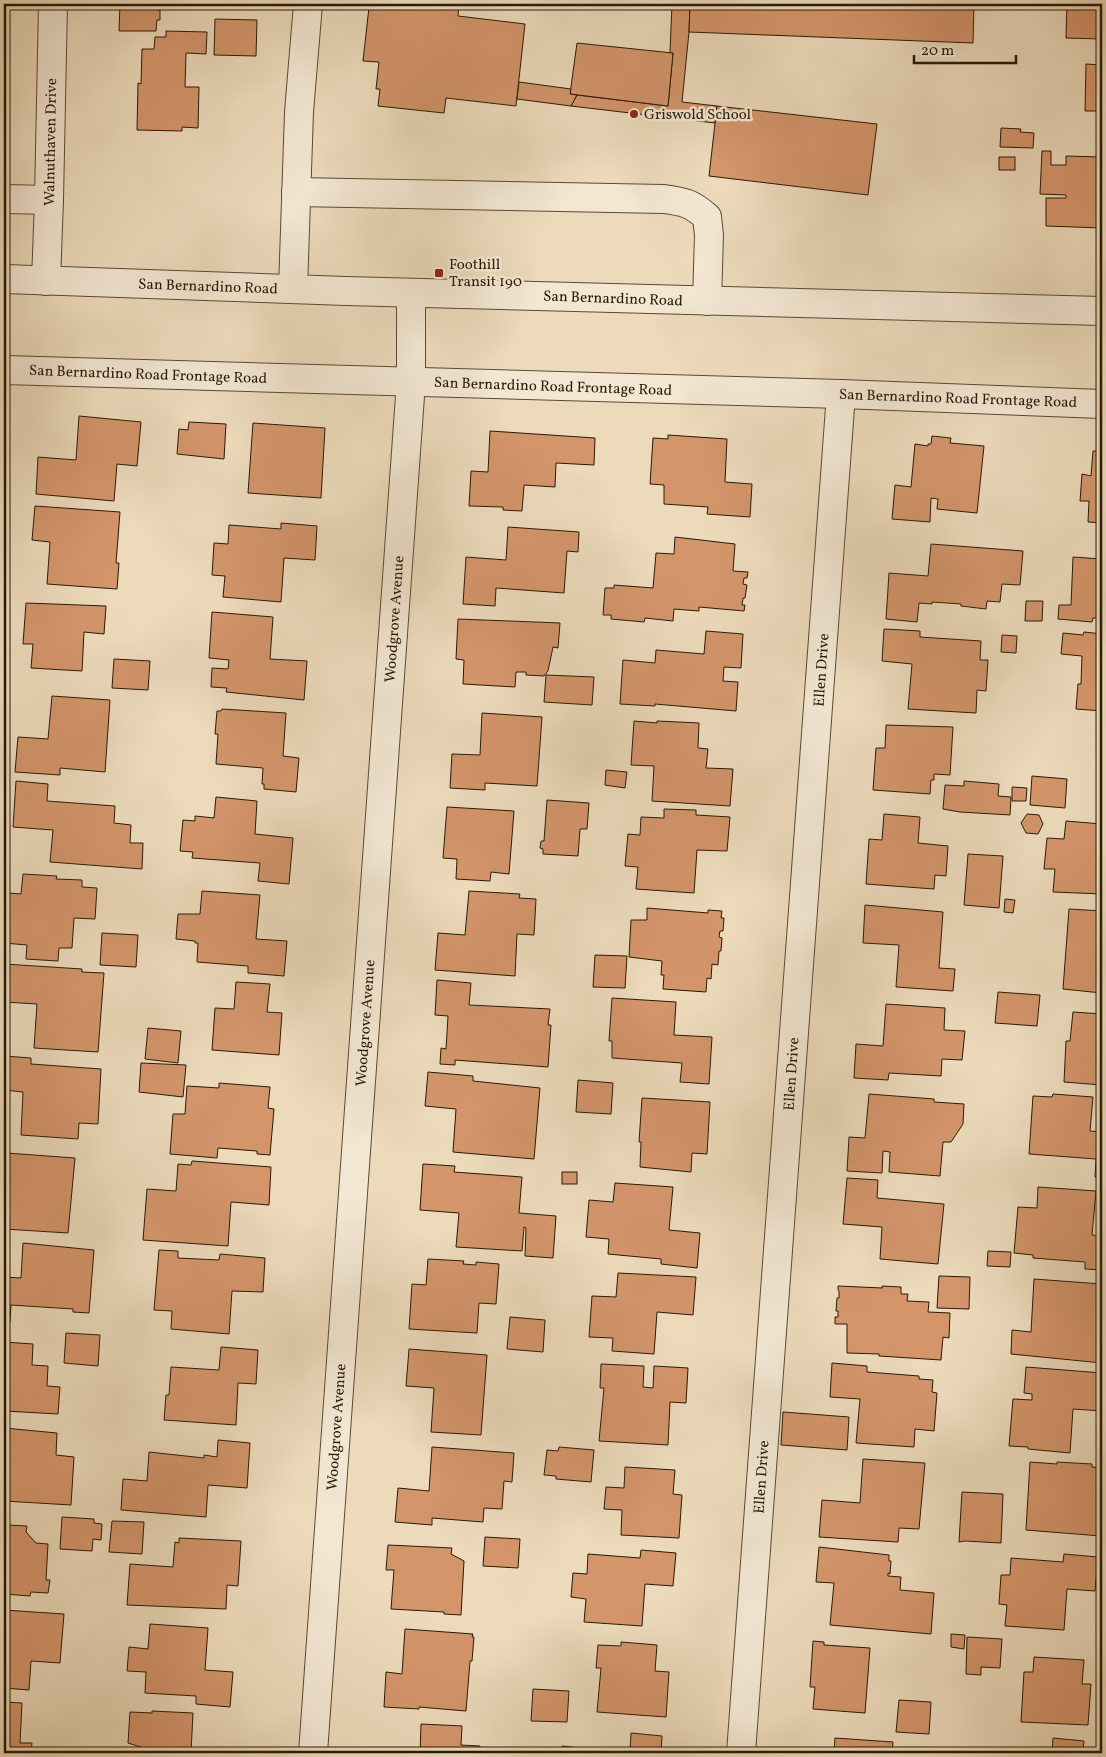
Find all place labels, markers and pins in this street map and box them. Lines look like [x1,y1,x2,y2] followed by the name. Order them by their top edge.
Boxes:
[644,105,751,126] place label: Griswold School
[628,108,640,120] marker: Griswold School
[449,255,522,293] place label: Foothill Transit 190
[433,267,445,279] marker: Foothill Transit 190

